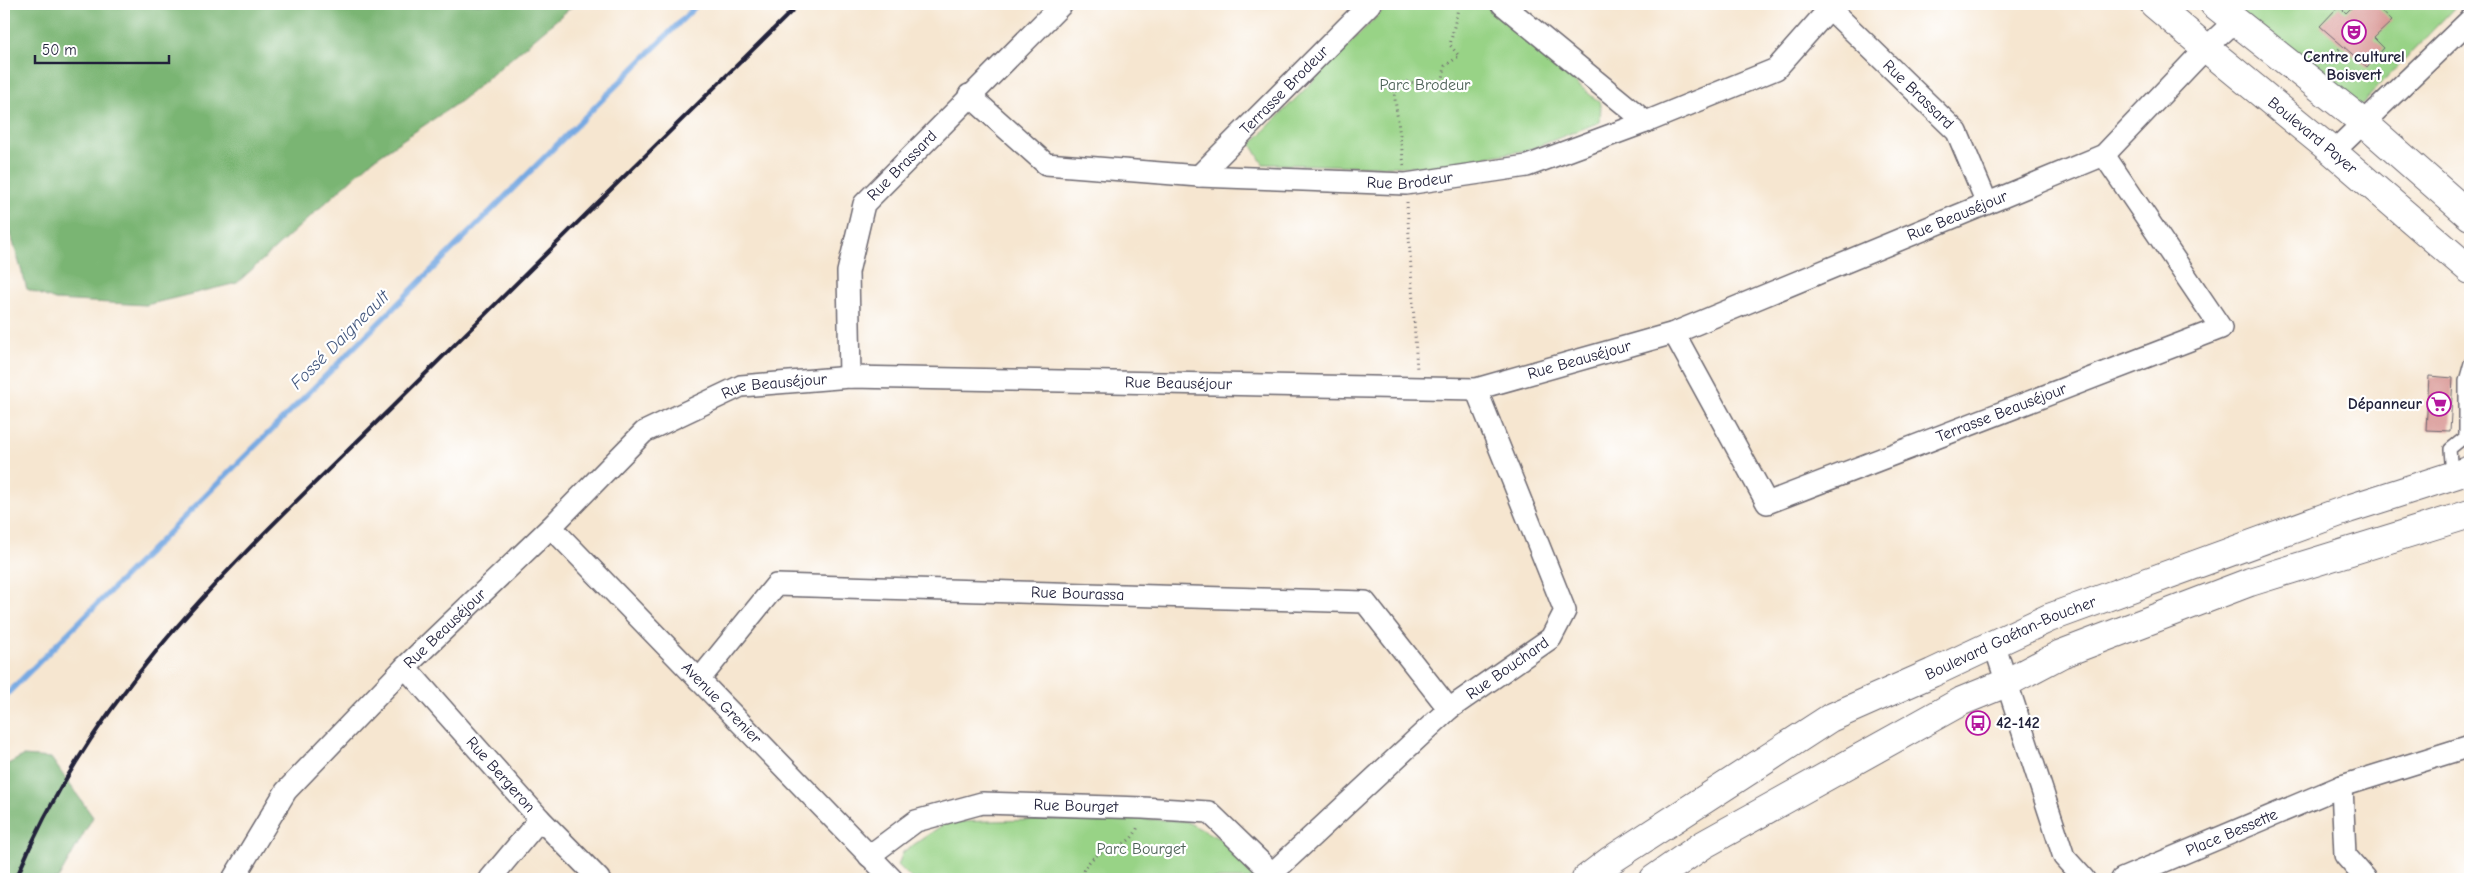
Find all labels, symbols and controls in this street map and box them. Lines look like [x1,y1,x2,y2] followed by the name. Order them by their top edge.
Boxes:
[2341,19,2367,45] theatre icon: Centre culturel Boisvert
[35,32,169,64] scale bar
[42,41,77,59] text: 50 m
[1236,42,1333,138] street label: Terrasse Brodeur
[2303,48,2405,84] place label: Centre culturel Boisvert
[1879,56,1957,133] street label: Rue Brassard
[1380,76,1471,94] park label: Parc Brodeur
[2264,93,2361,178] street label: Boulevard Payer
[864,127,941,204] street label: Rue Brassard
[1366,168,1455,193] street label: Rue Brodeur
[1904,187,2011,245] street label: Rue Beauséjour
[286,285,395,394] water label: Fossé Daigneault
[1525,336,1634,383] street label: Rue Beauséjour
[718,370,828,403] street label: Rue Beauséjour
[1125,373,1233,393] street label: Rue Beauséjour
[1934,379,2070,446] street label: Terrasse Beauséjour
[2426,391,2452,417] supermarket icon: Dépanneur
[2348,395,2423,413] place label: Dépanneur
[1031,583,1125,604] street label: Rue Bourassa
[400,585,490,672] street label: Rue Beauséjour
[1922,592,2099,684] street label: Boulevard Gaétan-Boucher
[1463,633,1552,703] street label: Rue Bouchard
[678,658,765,748] street label: Avenue Grenier
[1965,710,1991,736] bus stop icon: 42-142
[1996,714,2040,732] place label: 42-142
[462,733,539,816] street label: Rue Bergeron
[1033,796,1119,816] street label: Rue Bourget
[2183,805,2280,860] street label: Place Bessette
[1097,840,1186,858] park label: Parc Bourget

